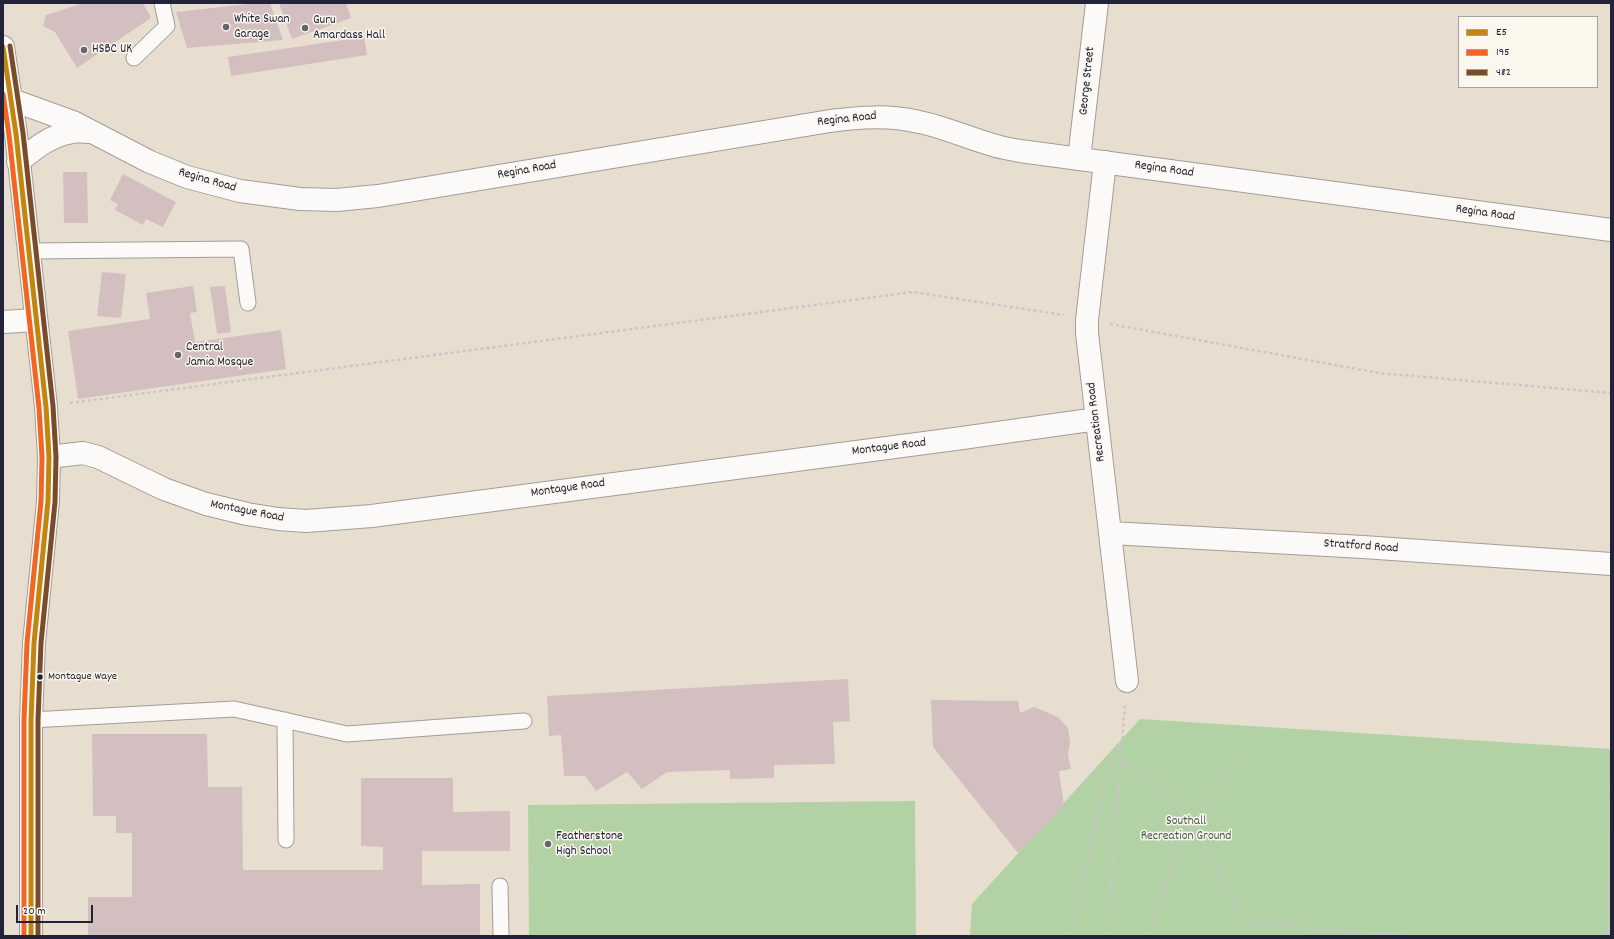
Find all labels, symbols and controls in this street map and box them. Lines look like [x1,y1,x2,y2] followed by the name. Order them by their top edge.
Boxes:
[234,12,289,43] place label: White Swan Garage
[313,13,385,44] place label: Guru Amardass Hall
[1458,16,1598,88] legend
[221,22,231,32] marker: White Swan Garage
[300,23,310,33] marker: Guru Amardass Hall
[1496,24,1507,41] text: E5
[92,42,132,58] place label: HSBC UK
[1496,44,1510,61] text: 195
[79,45,89,55] marker: HSBC UK
[1077,46,1099,116] street label: George Street
[1496,64,1511,81] text: 482
[817,109,877,131] street label: Regina Road
[496,158,558,184] street label: Regina Road
[1133,158,1195,182] street label: Regina Road
[176,165,238,197] street label: Regina Road
[1454,202,1516,226] street label: Regina Road
[186,340,253,371] place label: Central Jamia Mosque
[173,350,183,360] marker: Central Jamia Mosque
[1084,381,1110,463] street label: Recreation Road
[851,436,927,460] street label: Montague Road
[530,476,606,502] street label: Montague Road
[209,497,285,527] street label: Montague Road
[1323,537,1399,557] street label: Stratford Road
[48,670,117,684] place label: Montague Waye
[35,672,45,682] marker: Montague Waye
[1141,814,1231,845] park label: Southall Recreation Ground
[556,829,623,860] place label: Featherstone High School
[543,839,553,849] marker: Featherstone High School
[18,897,95,923] scale bar
[23,903,46,920] text: 20 m

